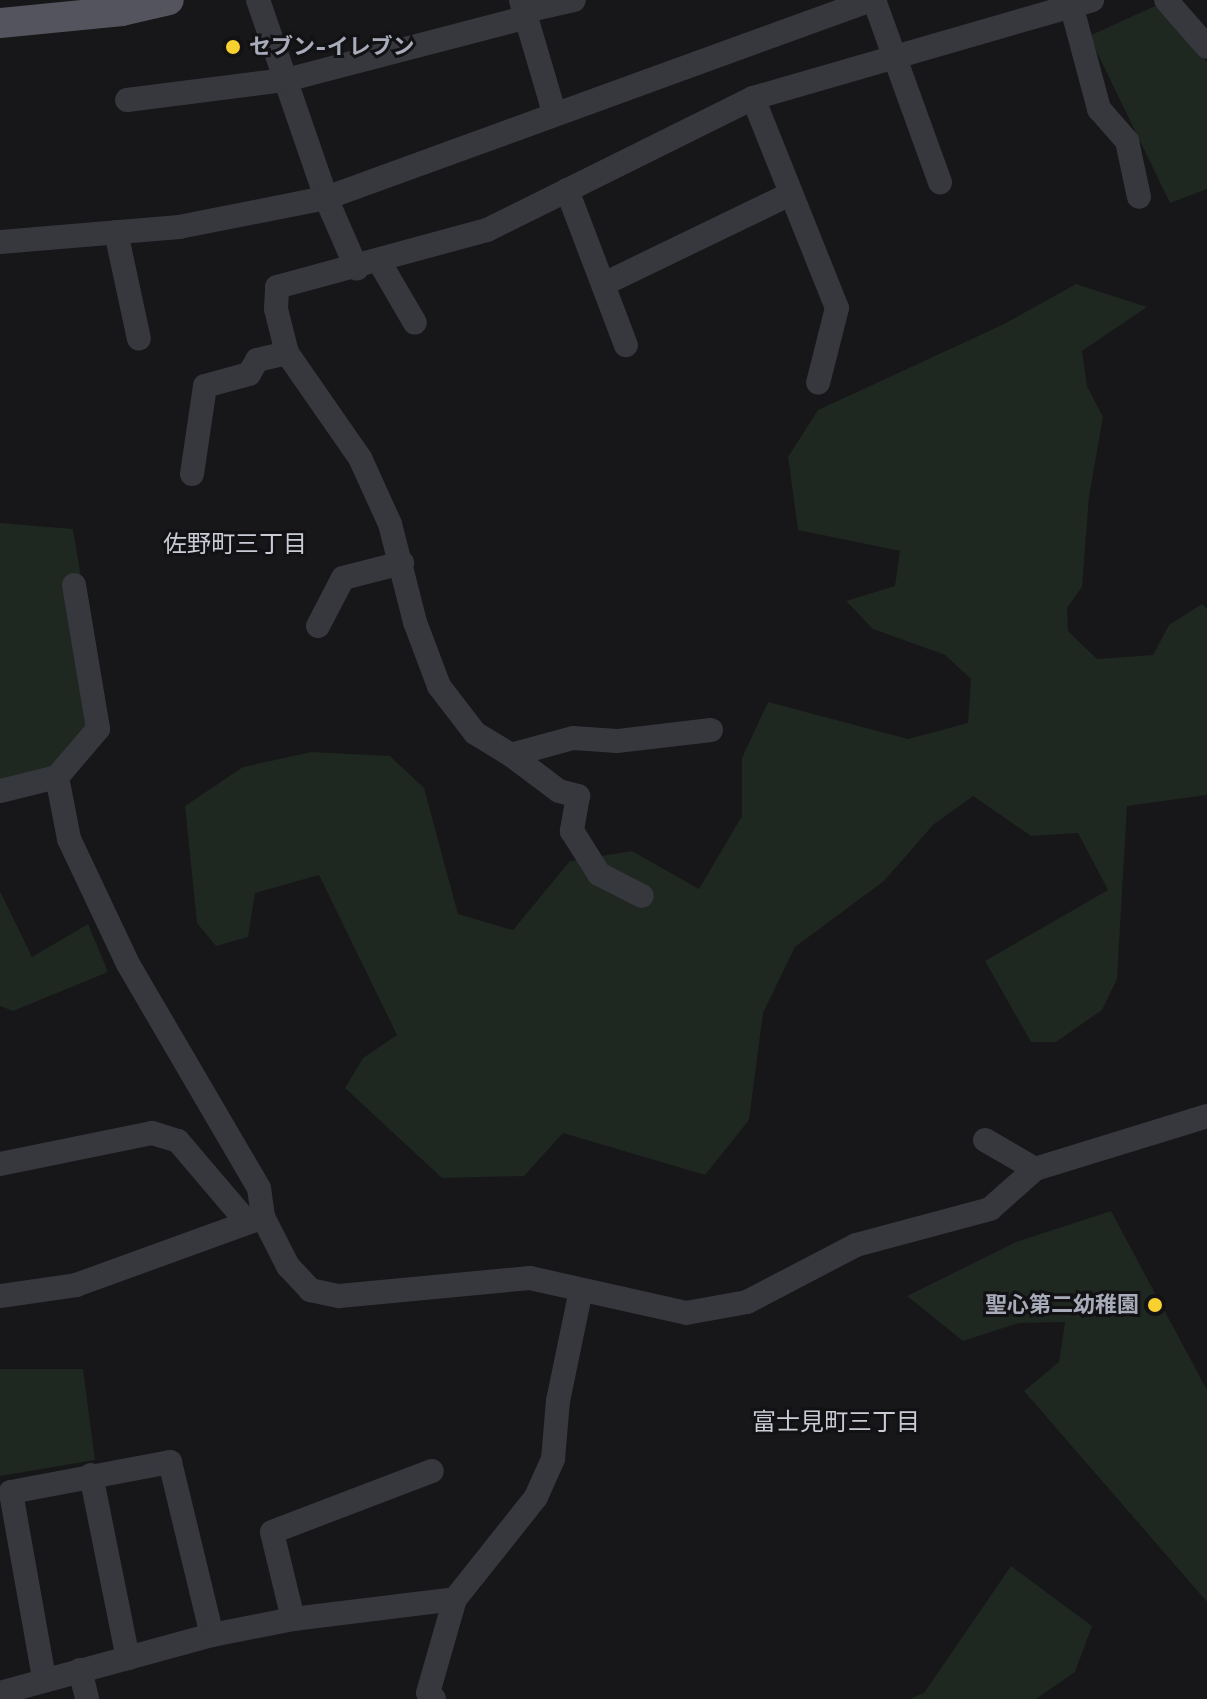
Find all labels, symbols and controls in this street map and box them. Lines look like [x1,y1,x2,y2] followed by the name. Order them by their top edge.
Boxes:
[249,34,415,60] place label: セブン-イレブン
[224,38,242,56] marker: セブン-イレブン
[163,531,307,559] district label: 佐野町三丁目
[985,1292,1139,1318] place label: 聖心第二幼稚園
[1146,1296,1164,1314] marker: 聖心第二幼稚園
[752,1409,920,1437] district label: 富士見町三丁目

